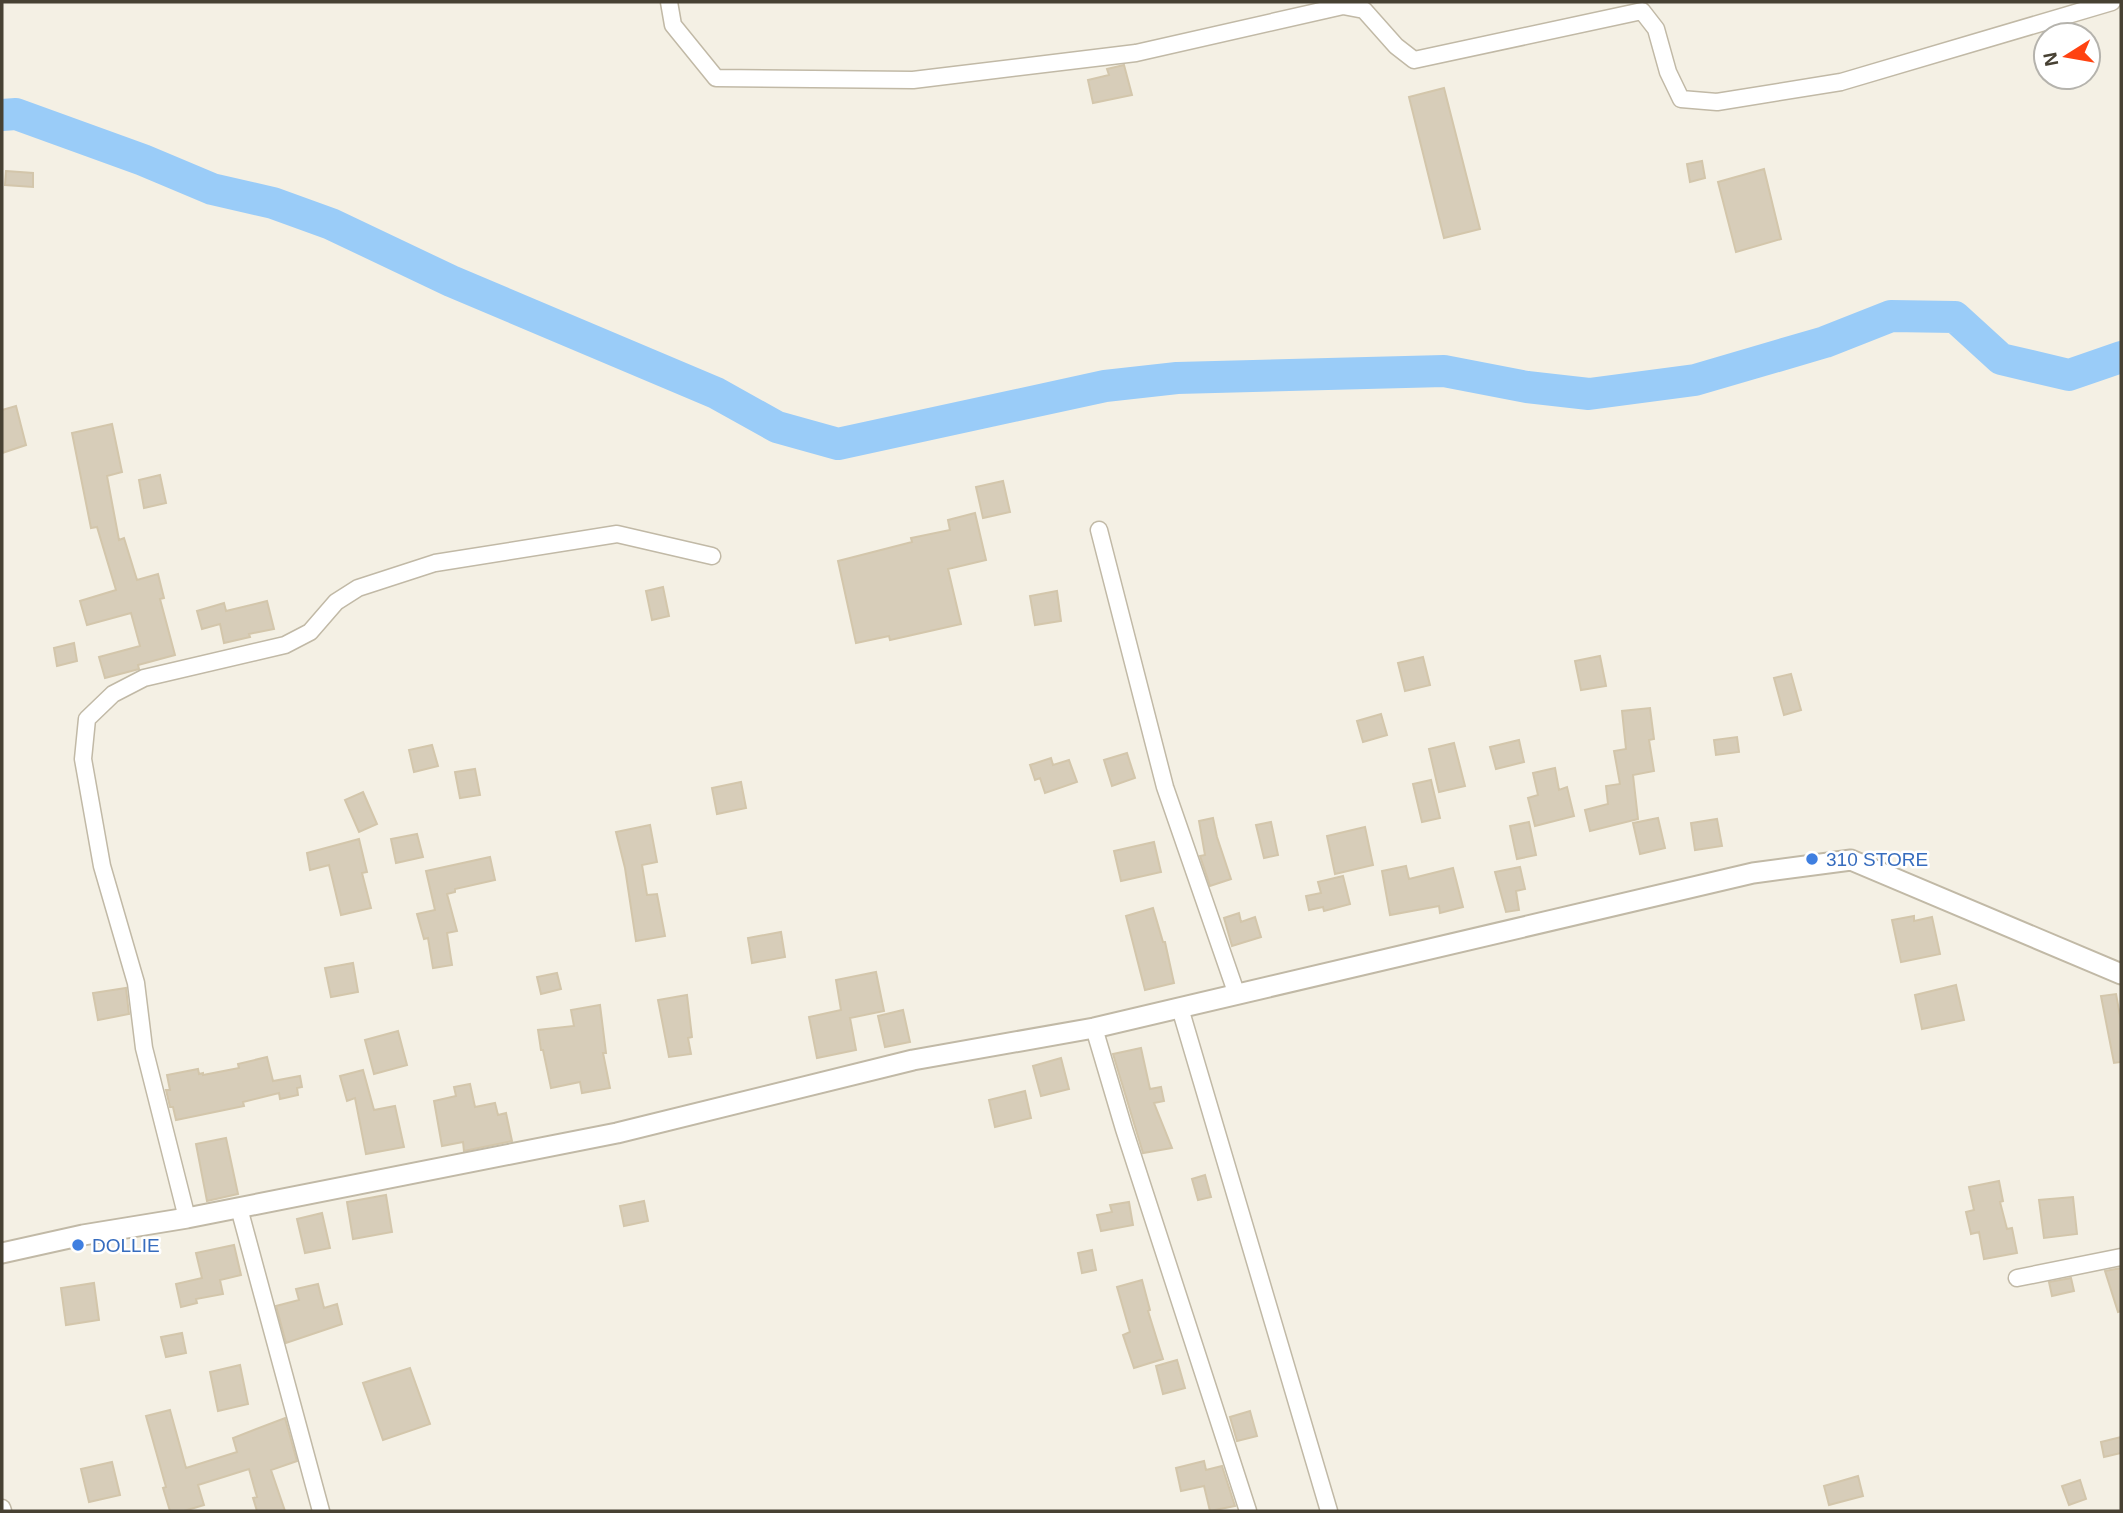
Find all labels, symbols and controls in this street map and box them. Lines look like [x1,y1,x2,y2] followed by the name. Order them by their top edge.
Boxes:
[2032,21,2102,91] north arrow
[2039,50,2062,68] text: N
[1826,849,1928,870] place label: 310 STORE
[1804,851,1820,867] marker: 310 STORE
[92,1235,160,1256] place label: DOLLIE
[70,1237,86,1253] marker: DOLLIE

